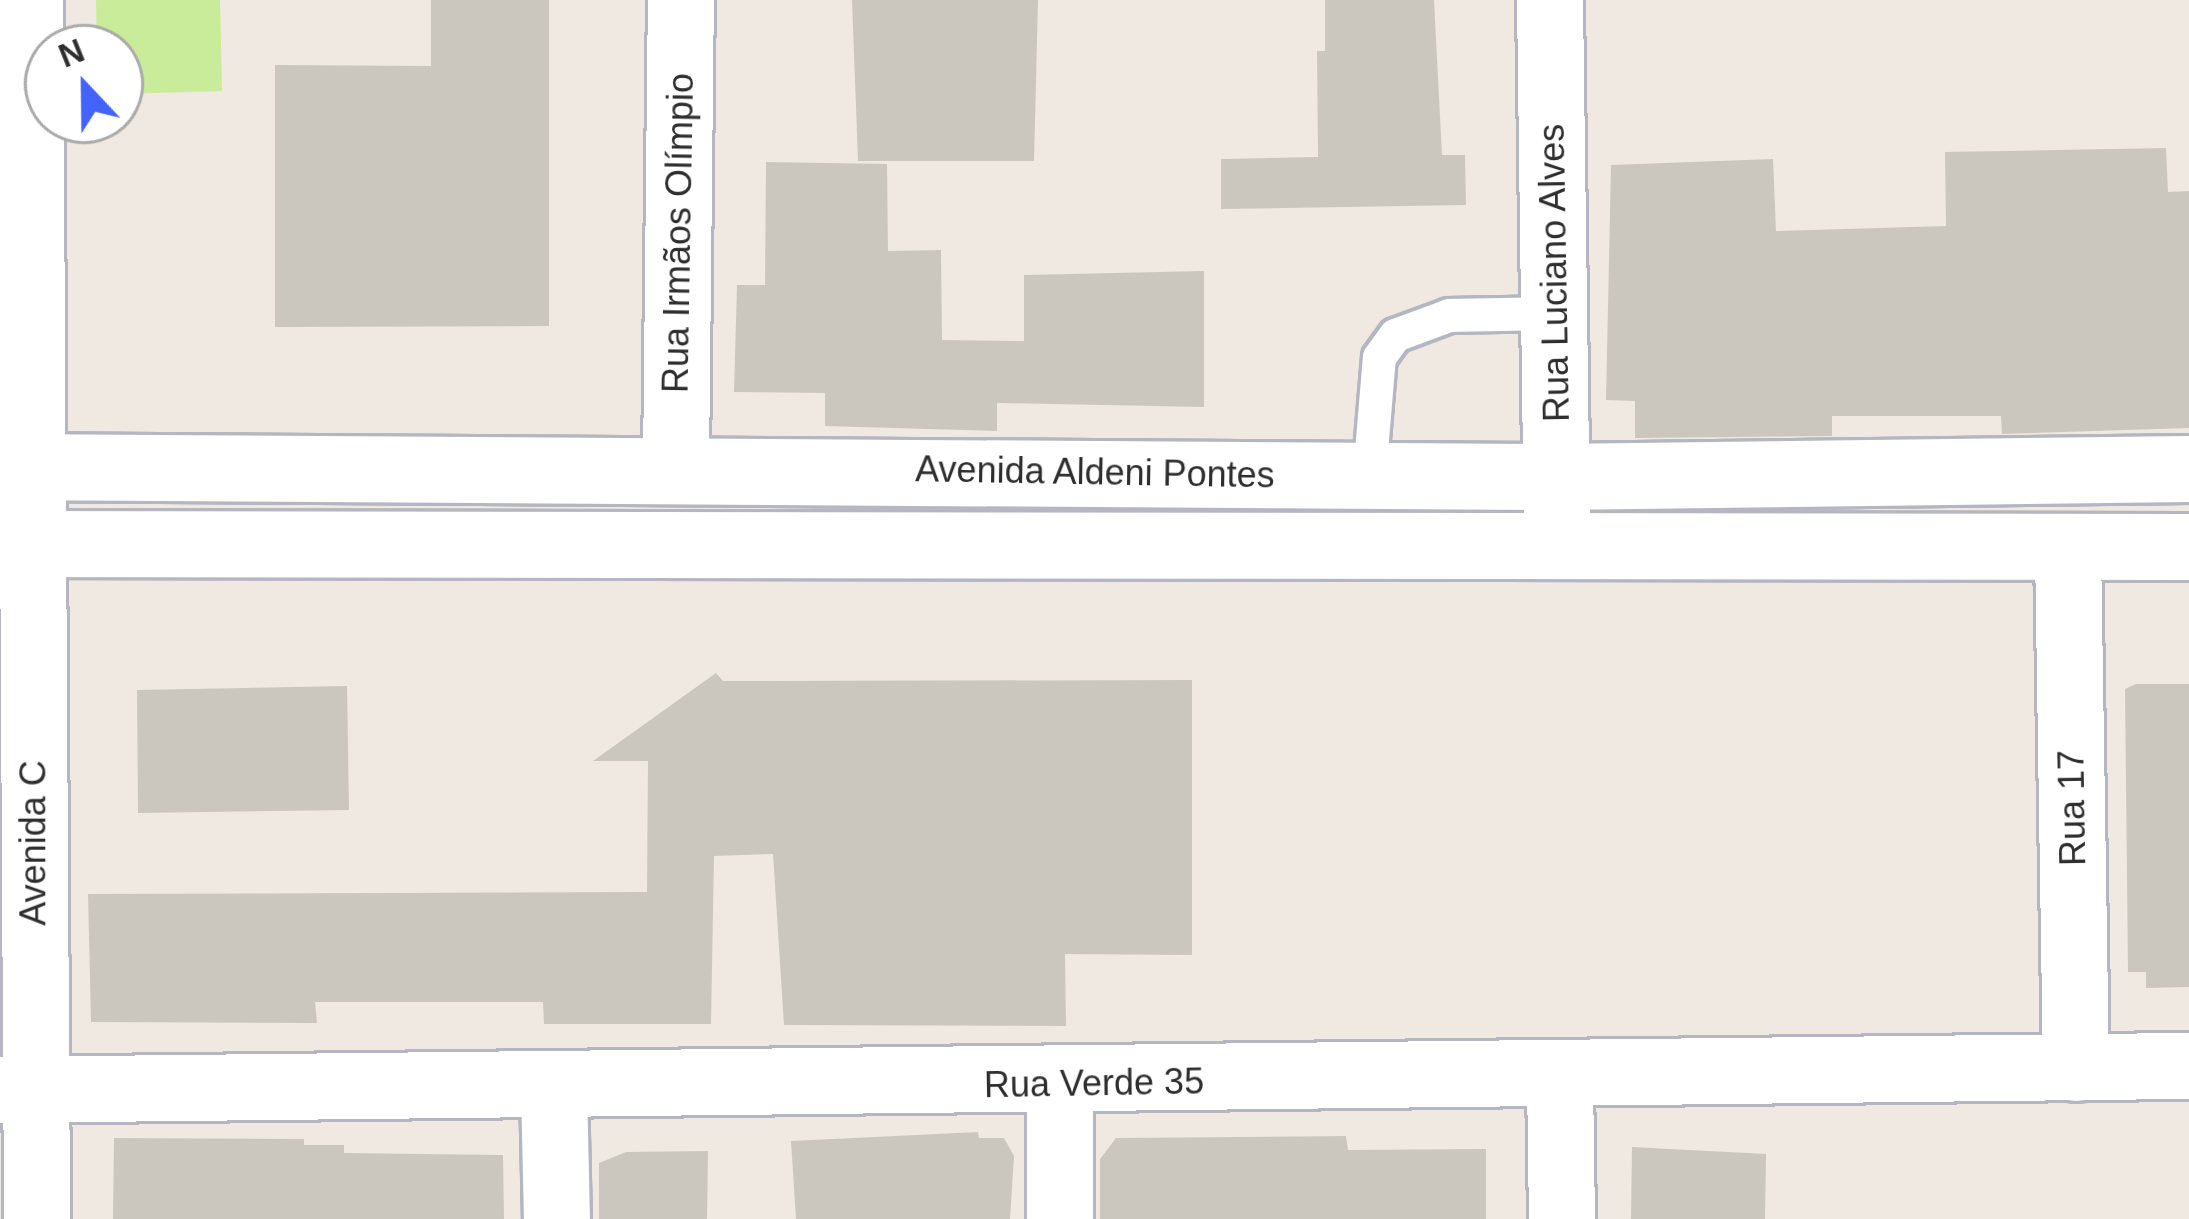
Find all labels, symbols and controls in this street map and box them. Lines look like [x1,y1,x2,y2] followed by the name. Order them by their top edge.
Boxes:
[24,24,144,144] north arrow
[53,31,89,75] text: N
[654,73,702,393] street label: Rua Irmãos Olímpio
[1530,123,1578,423] street label: Rua Luciano Alves
[914,447,1276,497] street label: Avenida Aldeni Pontes
[2049,750,2095,866] street label: Rua 17
[11,760,55,926] street label: Avenida C
[984,1059,1204,1107] street label: Rua Verde 35

